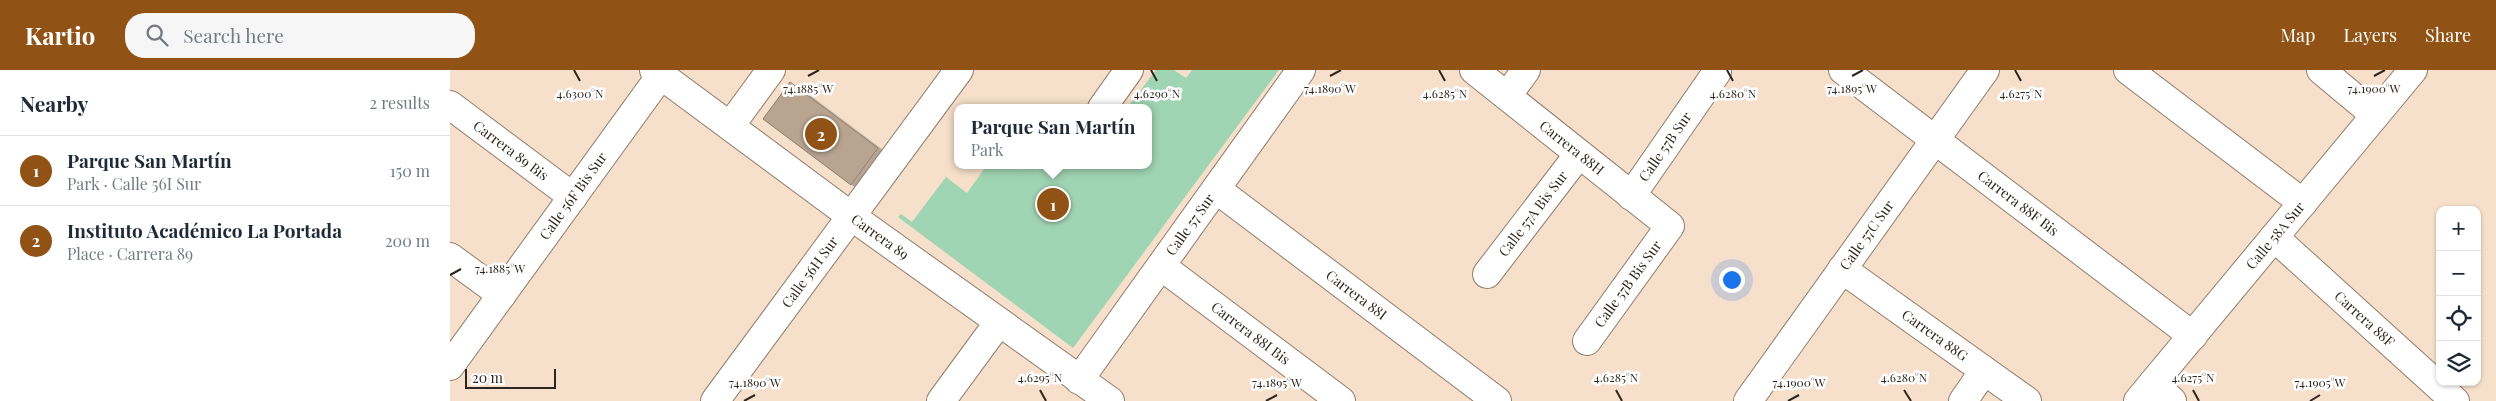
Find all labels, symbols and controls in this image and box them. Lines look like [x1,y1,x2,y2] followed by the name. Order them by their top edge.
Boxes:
[125,13,475,58] search box
[25,19,95,51] text: Kartio
[143,21,171,49] icon: search
[183,22,284,48] text: Search here
[2280,23,2315,47] text: Map
[2343,23,2397,47] text: Layers
[2425,23,2471,47] text: Share
[783,80,833,96] text: 74.1885°W
[1304,80,1356,96] text: 74.1890°W
[1827,80,1877,96] text: 74.1895°W
[2348,80,2401,96] text: 74.1900°W
[556,85,604,101] text: 4.6300°N
[1134,85,1181,101] text: 4.6290°N
[1423,85,1468,101] text: 4.6285°N
[1710,85,1757,101] text: 4.6280°N
[1999,85,2043,101] text: 4.6275°N
[20,89,89,117] text: Nearby
[370,92,430,113] text: 2 results
[954,104,1152,169] popup
[1634,107,1696,185] street label: Calle 57B Sur
[971,113,1135,139] text: Parque San Martín
[805,115,837,153] pin: 2
[470,116,553,185] street label: Carrera 89 Bis
[1536,116,1609,179] street label: Carrera 88H
[971,139,1004,160] text: Park
[67,147,232,173] text: Parque San Martín
[535,147,611,243] street label: Calle 56F Bis Sur
[33,160,39,181] text: 1
[390,160,430,181] text: 150 m
[1494,166,1572,260] street label: Calle 57A Bis Sur
[1974,166,2063,240] street label: Carrera 88F Bis
[67,173,201,194] text: Park · Calle 56I Sur
[1037,185,1069,223] pin: 1
[1161,189,1219,259] street label: Calle 57 Sur
[1835,195,1898,274] street label: Calle 57C Sur
[2241,197,2309,273] street label: Calle 58A Sur
[2436,206,2481,386] map controls
[2436,206,2481,251] button: +
[848,209,913,264] street label: Carrera 89
[67,217,342,243] text: Instituto Académico La Portada
[32,230,40,251] text: 2
[385,230,430,251] text: 200 m
[777,232,843,311] street label: Calle 56H Sur
[1590,236,1666,331] street label: Calle 57B Bis Sur
[67,243,193,264] text: Place · Carrera 89
[2436,251,2481,296] button: −
[475,260,525,276] text: 74.1885°W
[1322,265,1391,324] street label: Carrera 88I
[1719,267,1745,293] your location
[2331,286,2399,351] street label: Carrera 88F
[2436,296,2481,341] button: locate
[1207,297,1294,369] street label: Carrera 88I Bis
[1898,305,1972,365] street label: Carrera 88G
[2436,341,2481,386] button: layers
[465,366,556,389] scale bar
[472,368,503,387] text: 20 m
[1018,369,1063,385] text: 4.6295°N
[1594,369,1639,385] text: 4.6285°N
[1881,369,1928,385] text: 4.6280°N
[2171,369,2215,385] text: 4.6275°N
[729,374,781,390] text: 74.1890°W
[1252,374,1302,390] text: 74.1895°W
[1773,374,1826,390] text: 74.1900°W
[2295,374,2346,390] text: 74.1905°W

